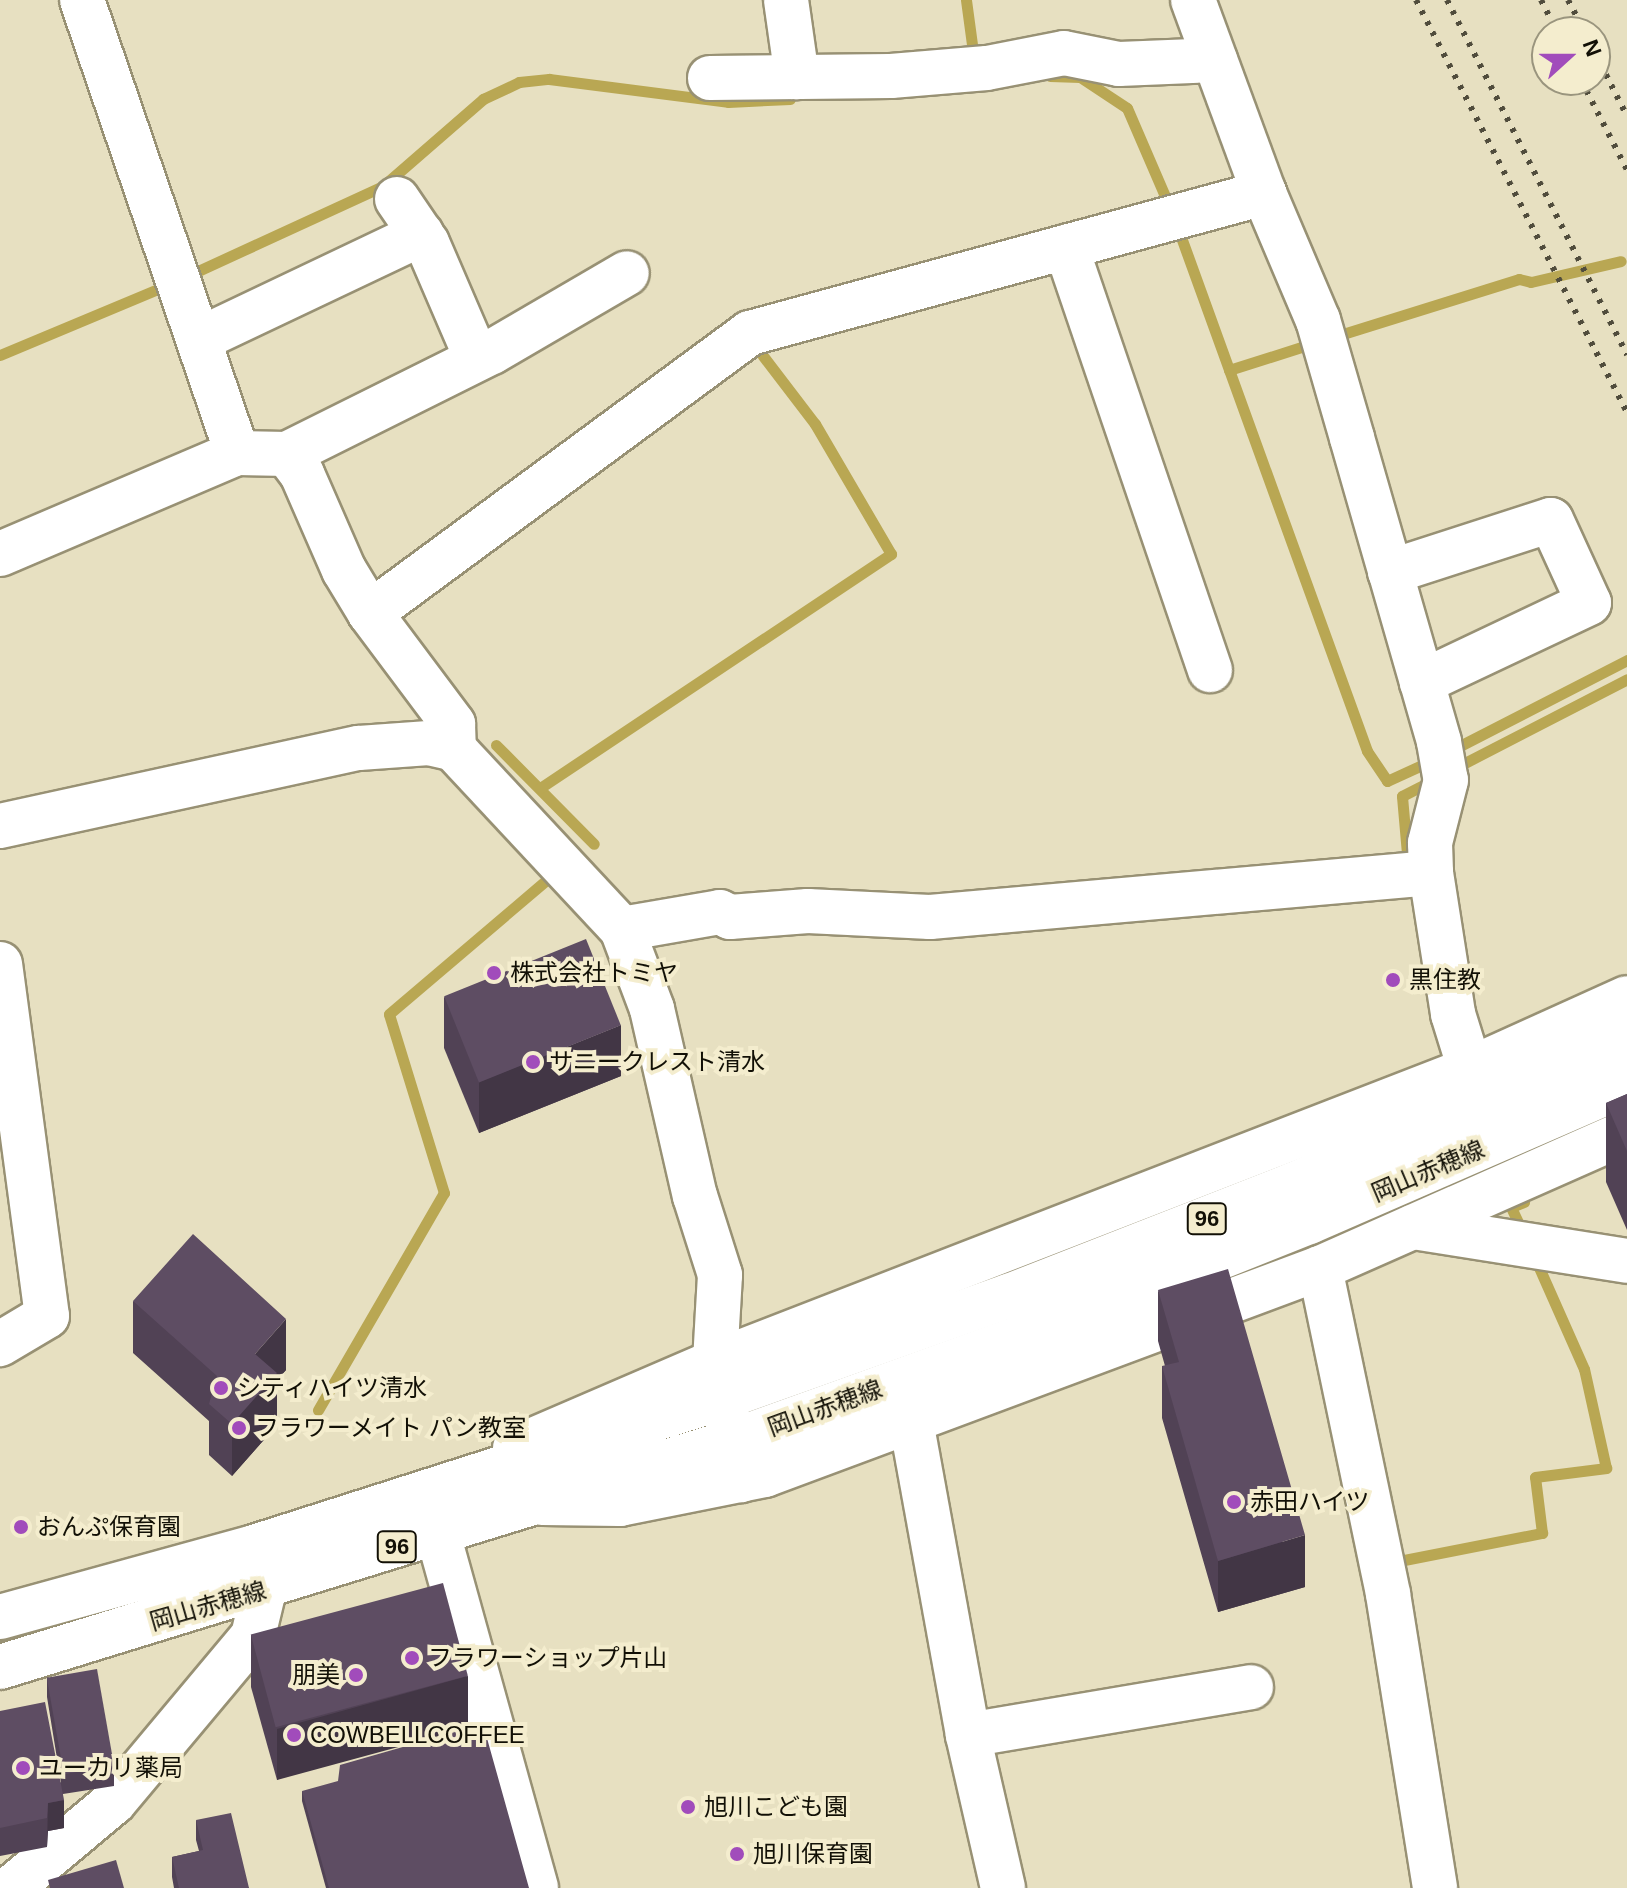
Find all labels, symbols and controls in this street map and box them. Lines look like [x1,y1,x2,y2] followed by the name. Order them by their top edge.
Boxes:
[1531,16,1611,96] north arrow
[1577,36,1607,60] text: N
[510,959,678,987] place label: 株式会社トミヤ
[485,964,503,982] marker: 株式会社トミヤ
[1409,966,1481,994] place label: 黒住教
[1384,971,1402,989] marker: 黒住教
[549,1048,765,1076] place label: サニークレスト清水
[524,1053,542,1071] marker: サニークレスト清水
[1367,1134,1489,1208] street label: 岡山赤穂線
[1185,1201,1229,1237] road number: 96
[237,1374,429,1402] place label: シティハイツ清水
[764,1374,886,1442] street label: 岡山赤穂線
[212,1379,230,1397] marker: シティハイツ清水
[255,1414,526,1442] place label: フラワーメイト パン教室
[230,1419,248,1437] marker: フラワーメイト パン教室
[1250,1488,1370,1516] place label: 赤田ハイツ
[1225,1493,1243,1511] marker: 赤田ハイツ
[37,1513,181,1541] place label: おんぷ保育園
[12,1518,30,1536] marker: おんぷ保育園
[375,1529,419,1565] road number: 96
[146,1576,270,1636] street label: 岡山赤穂線
[428,1644,668,1672] place label: フラワーショップ片山
[403,1649,421,1667] marker: フラワーショップ片山
[292,1661,340,1689] place label: 朋美
[347,1666,365,1684] marker: 朋美
[310,1721,525,1749] place label: COWBELLCOFFEE
[285,1726,303,1744] marker: COWBELLCOFFEE
[39,1754,183,1782] place label: ユーカリ薬局
[14,1759,32,1777] marker: ユーカリ薬局
[704,1793,848,1821] place label: 旭川こども園
[679,1798,697,1816] marker: 旭川こども園
[753,1840,873,1868] place label: 旭川保育園
[728,1845,746,1863] marker: 旭川保育園

